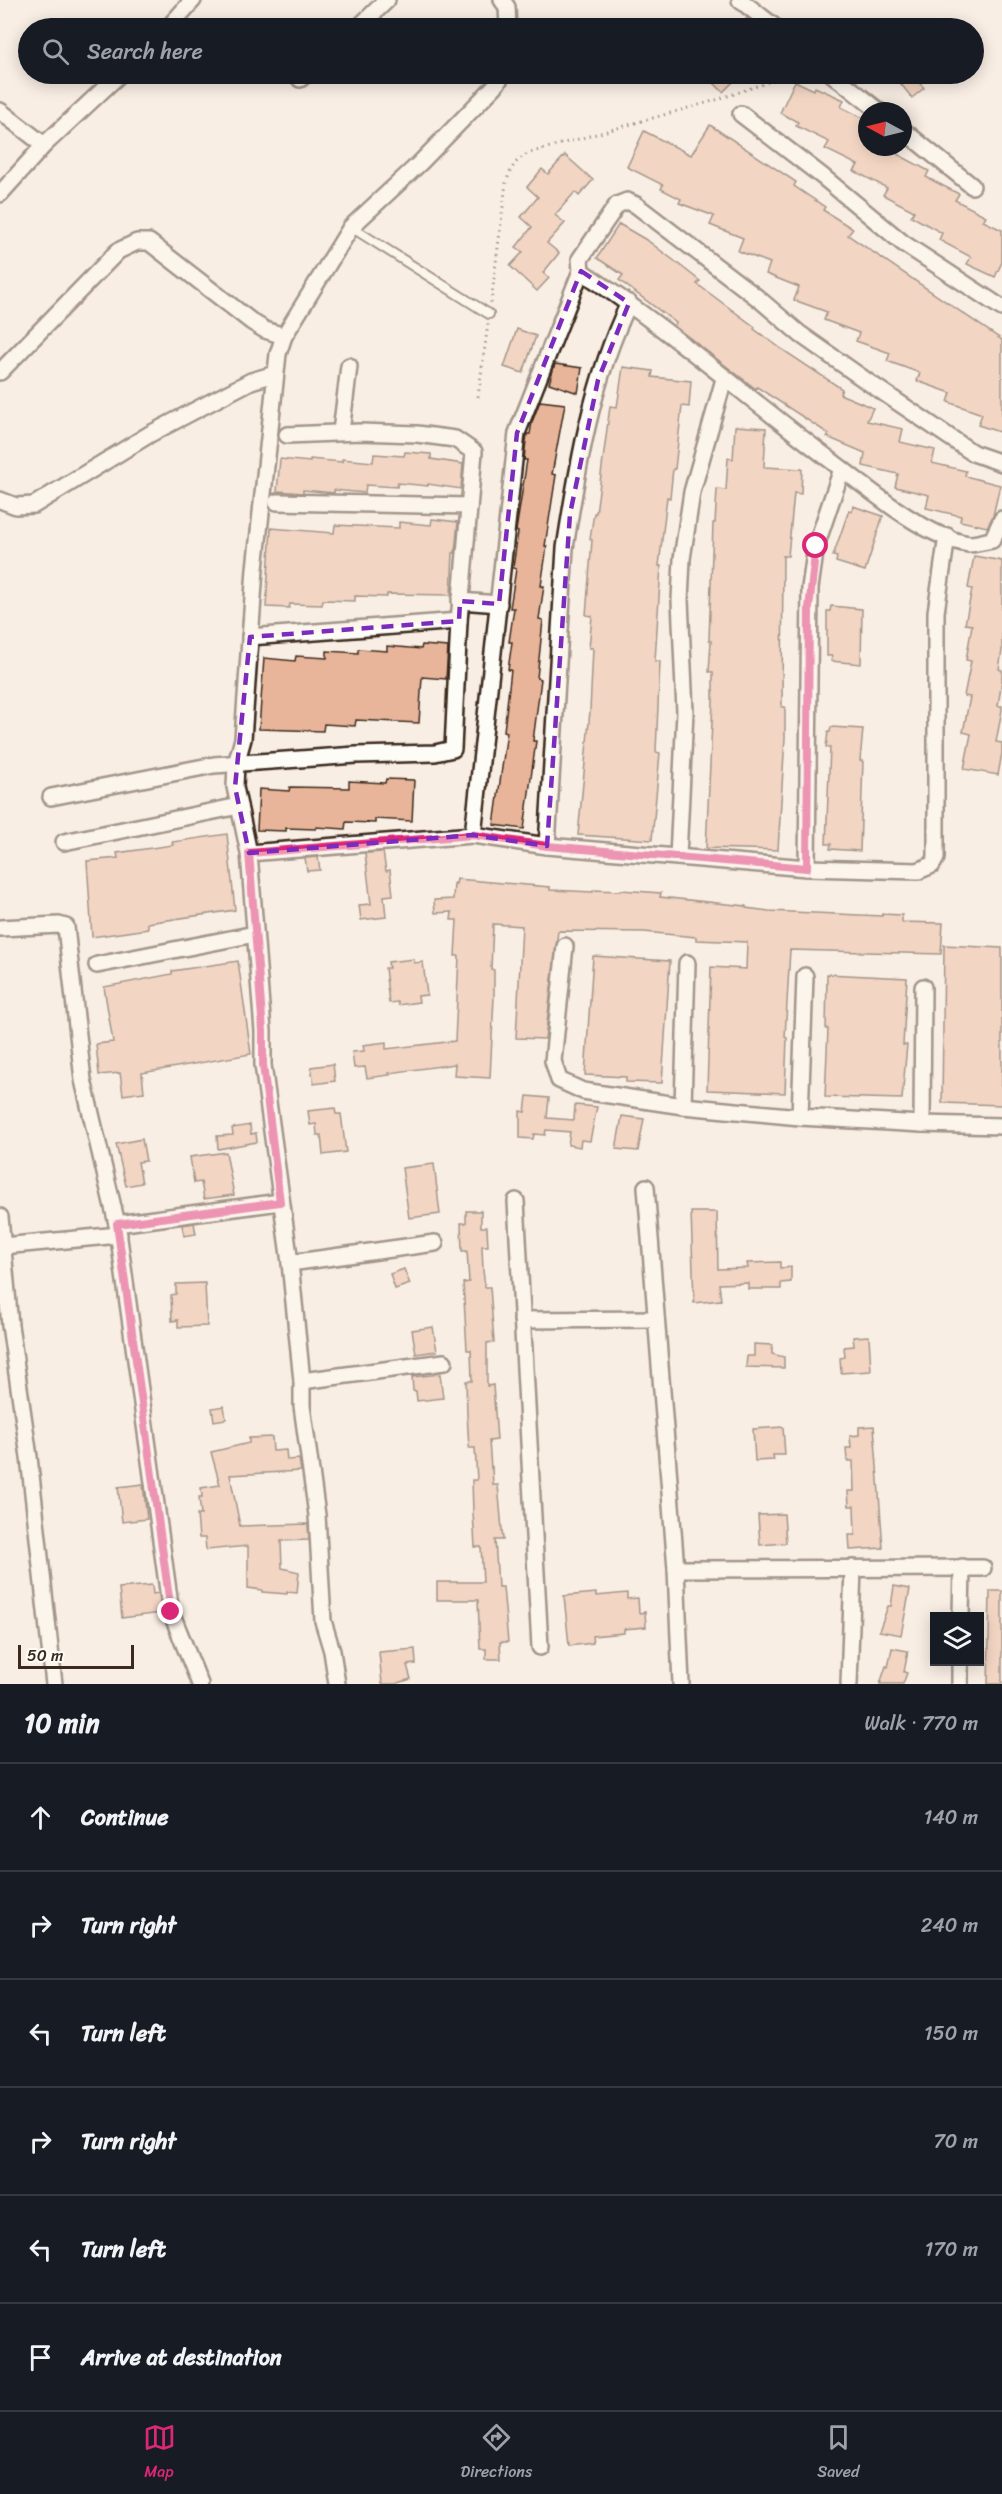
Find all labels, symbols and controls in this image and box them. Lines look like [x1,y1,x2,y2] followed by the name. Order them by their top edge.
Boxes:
[18,18,984,84] search box
[87,32,203,71] text: Search here
[39,35,72,68] icon: search
[858,102,912,156] north arrow
[802,532,828,558] route start
[157,1598,183,1624] route end
[930,1612,984,1666] map controls
[930,1612,984,1666] button: layers
[27,1641,63,1670] text: 50 m
[18,1642,134,1670] scale bar
[24,1700,100,1746] text: 10 min
[864,1706,978,1741] text: Walk · 770 m
[81,1798,169,1837] text: Continue
[924,1800,978,1835] text: 140 m
[24,1801,57,1834] icon: ahead
[81,1906,176,1945] text: Turn right
[921,1908,978,1943] text: 240 m
[24,1909,57,1942] icon: right
[81,2014,166,2053] text: Turn left
[924,2016,978,2051] text: 150 m
[24,2017,57,2050] icon: left
[81,2122,176,2161] text: Turn right
[933,2124,978,2159] text: 70 m
[24,2125,57,2158] icon: right
[81,2230,166,2269] text: Turn left
[925,2232,978,2267] text: 170 m
[24,2233,57,2266] icon: left
[81,2338,282,2377] text: Arrive at destination
[24,2341,57,2374] icon: arrive
[143,2421,176,2486] tab: Map
[461,2421,532,2486] tab: Directions
[817,2421,859,2486] tab: Saved

